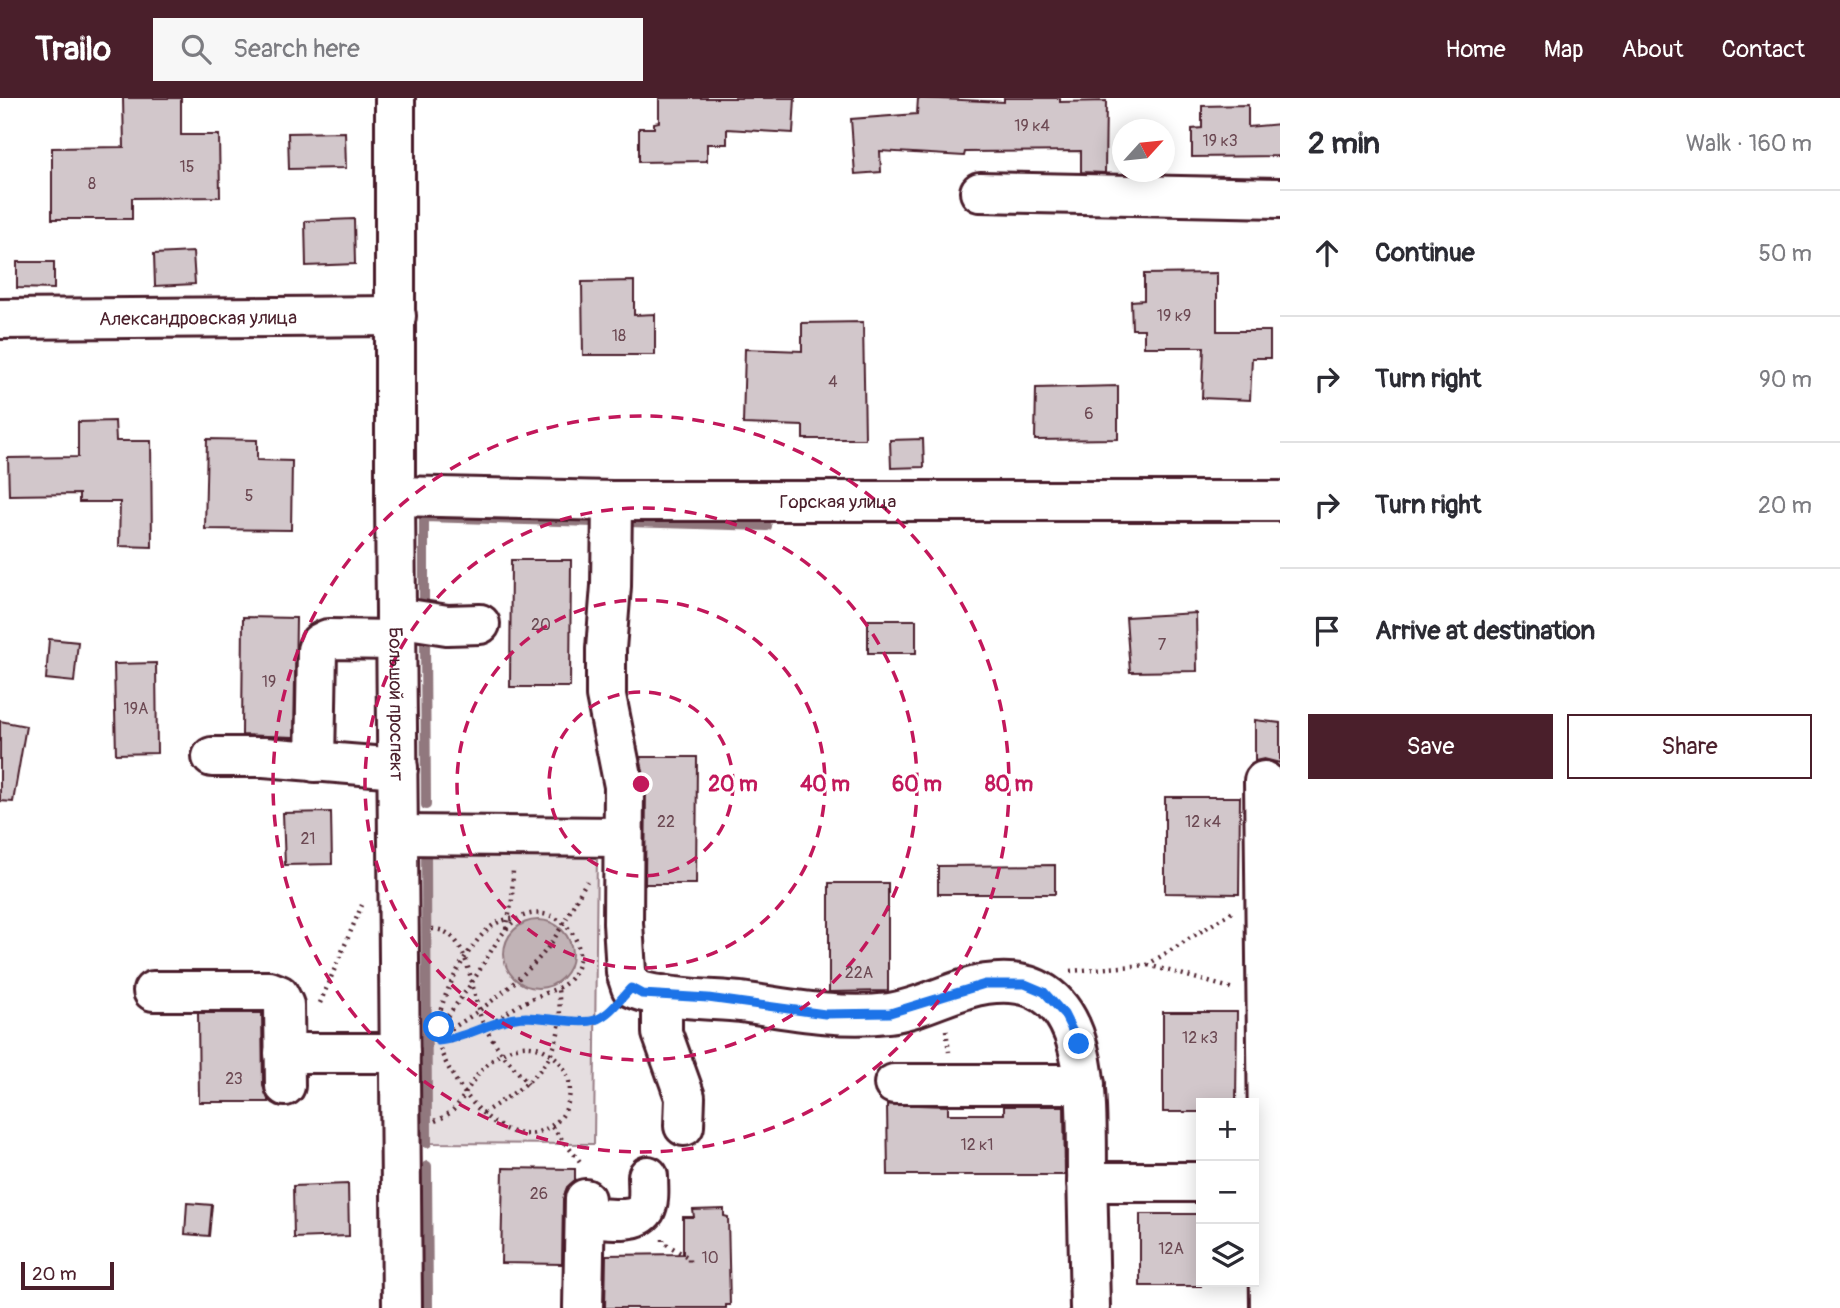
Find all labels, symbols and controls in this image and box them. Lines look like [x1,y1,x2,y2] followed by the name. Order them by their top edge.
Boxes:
[153,18,643,81] search box
[35,29,111,70] text: Trailo
[177,30,215,68] icon: search
[233,33,360,65] text: Search here
[1445,35,1506,64] text: Home
[1544,35,1584,64] text: Map
[1622,35,1684,64] text: About
[1722,35,1805,64] text: Contact
[1014,116,1050,136] house number: 19 к4
[1112,119,1175,182] north arrow
[1308,125,1380,162] text: 2 min
[1686,129,1812,158] text: Walk · 160 m
[1202,131,1238,151] house number: 19 к3
[180,157,194,177] house number: 15
[88,174,96,194] house number: 8
[1308,234,1346,272] icon: ahead
[1375,237,1475,269] text: Continue
[1758,239,1812,268] text: 50 m
[99,306,297,331] street label: Александровская улица
[1157,306,1191,326] house number: 19 к9
[612,326,626,346] house number: 18
[1308,360,1346,398] icon: right
[1375,363,1481,395] text: Turn right
[1759,365,1812,394] text: 90 m
[828,372,838,392] house number: 4
[1084,404,1094,424] house number: 6
[245,486,253,506] house number: 5
[1308,486,1346,524] icon: right
[1375,489,1481,521] text: Turn right
[779,490,897,514] street label: Горская улица
[1758,491,1812,520] text: 20 m
[1308,612,1346,650] icon: arrive
[531,615,551,635] house number: 20
[1375,615,1595,647] text: Arrive at destination
[383,627,408,782] street label: Большой проспект
[1158,635,1167,655] house number: 7
[262,672,276,692] house number: 19
[124,699,148,719] house number: 19А
[1308,714,1553,779] button: Save
[1567,714,1812,779] button: Share
[708,771,758,798] text: 20 m
[800,771,850,798] text: 40 m
[892,771,942,798] text: 60 m
[985,771,1033,798] text: 80 m
[629,772,653,796] centre of rings
[657,812,675,832] house number: 22
[1185,812,1221,832] house number: 12 к4
[300,829,316,849] house number: 21
[845,963,873,983] house number: 22А
[423,1011,454,1042] route start
[1063,1028,1094,1059] route end
[1182,1028,1218,1048] house number: 12 к3
[225,1069,243,1089] house number: 23
[1196,1098,1259,1287] map controls
[1196,1098,1259,1161] button: +
[960,1135,994,1155] house number: 12 к1
[1196,1161,1259,1224] button: −
[530,1184,548,1204] house number: 26
[1196,1224,1259,1287] button: layers
[1158,1239,1184,1259] house number: 12А
[701,1248,719,1268] house number: 10
[21,1259,114,1291] scale bar
[32,1262,77,1286] text: 20 m

